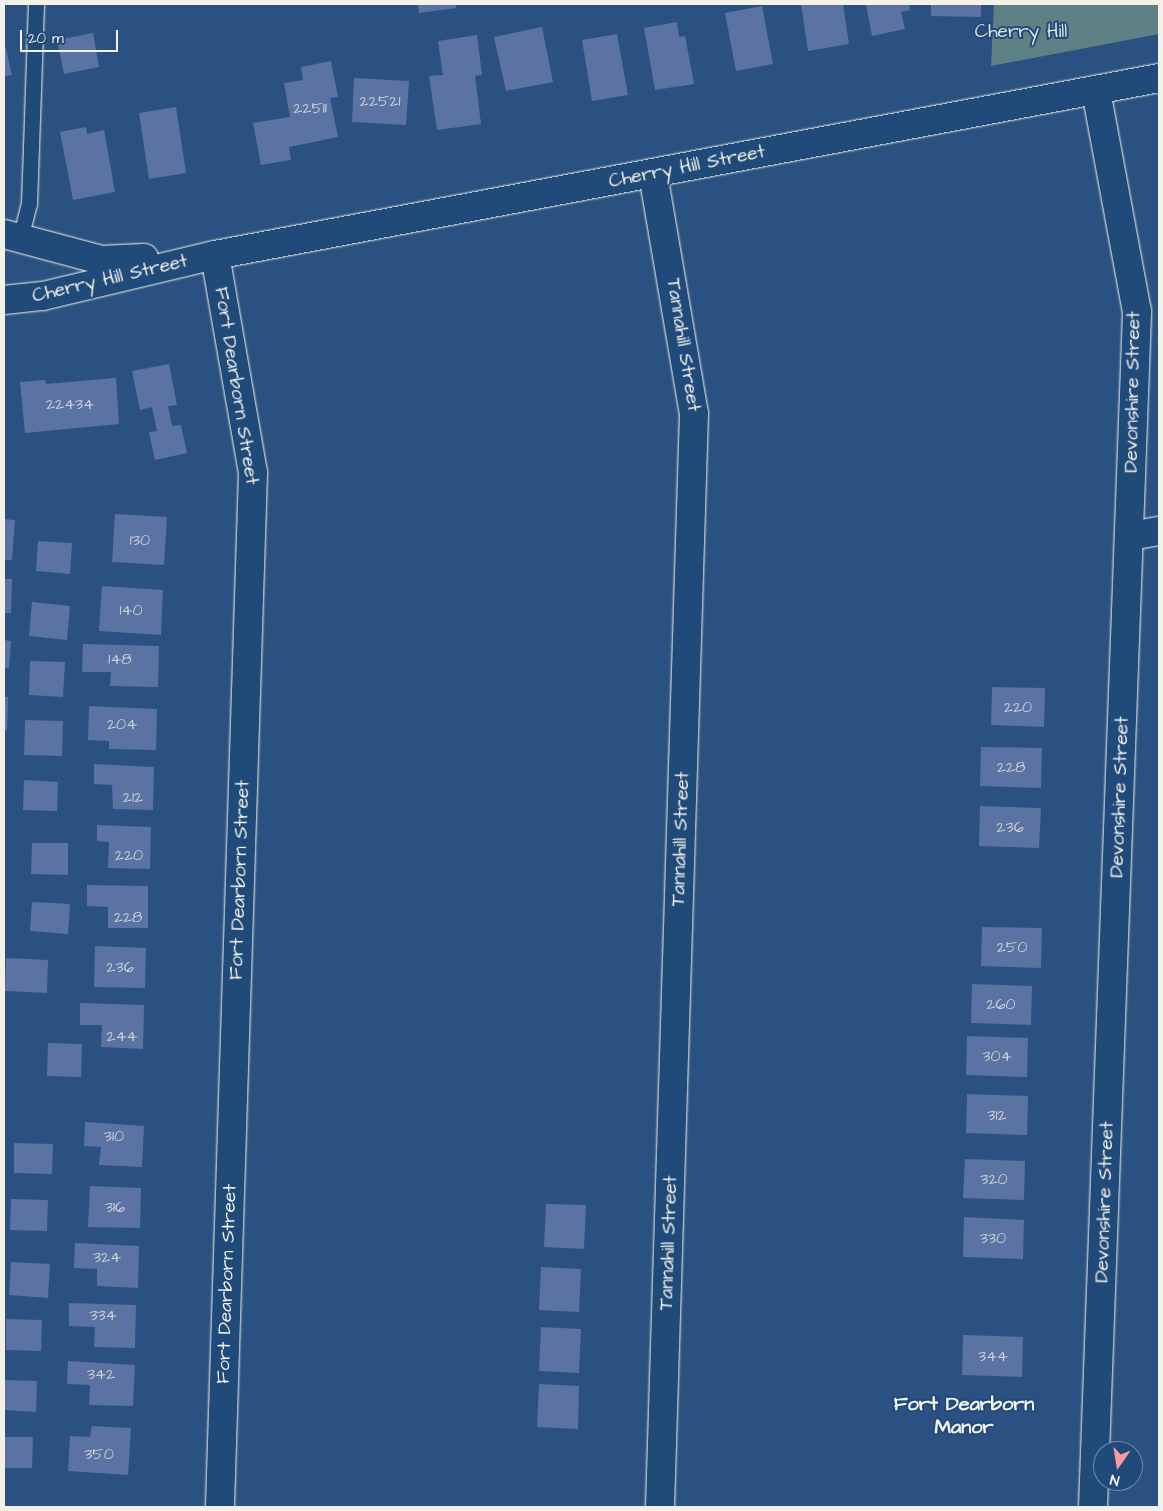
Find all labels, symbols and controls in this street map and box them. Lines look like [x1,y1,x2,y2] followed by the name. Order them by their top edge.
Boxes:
[22,20,120,52] scale bar
[975,21,1067,43] park label: Cherry Hill
[28,28,64,49] text: 20 m
[360,91,400,111] house number: 22521
[293,98,327,118] house number: 22511
[607,141,767,193] street label: Cherry Hill Street
[30,250,190,308] street label: Cherry Hill Street
[661,277,705,413] street label: Tannahill Street
[209,285,263,487] street label: Fort Dearborn Street
[1120,311,1146,473] street label: Devonshire Street
[46,394,94,414] house number: 22434
[130,530,150,550] house number: 130
[119,600,143,620] house number: 140
[108,649,132,669] house number: 148
[1004,697,1032,717] house number: 220
[107,714,137,734] house number: 204
[1106,716,1134,878] street label: Devonshire Street
[997,757,1025,777] house number: 228
[667,771,695,907] street label: Tannahill Street
[225,780,255,980] street label: Fort Dearborn Street
[123,787,143,807] house number: 212
[996,817,1024,837] house number: 236
[115,845,143,865] house number: 220
[114,907,142,927] house number: 228
[997,937,1027,957] house number: 250
[106,957,134,977] house number: 236
[986,994,1016,1014] house number: 260
[107,1026,137,1046] house number: 244
[982,1046,1012,1066] house number: 304
[987,1105,1007,1125] house number: 312
[1091,1121,1119,1283] street label: Devonshire Street
[104,1126,124,1146] house number: 310
[980,1169,1008,1189] house number: 320
[655,1175,683,1311] street label: Tannahill Street
[212,1184,242,1384] street label: Fort Dearborn Street
[105,1197,125,1217] house number: 316
[980,1228,1006,1248] house number: 330
[93,1247,121,1267] house number: 324
[89,1305,117,1325] house number: 334
[978,1346,1008,1366] house number: 344
[87,1364,115,1384] house number: 342
[894,1392,1034,1439] district label: Fort Dearborn Manor
[1093,1441,1143,1491] north arrow
[84,1444,114,1464] house number: 350
[1108,1469,1121,1490] text: N

